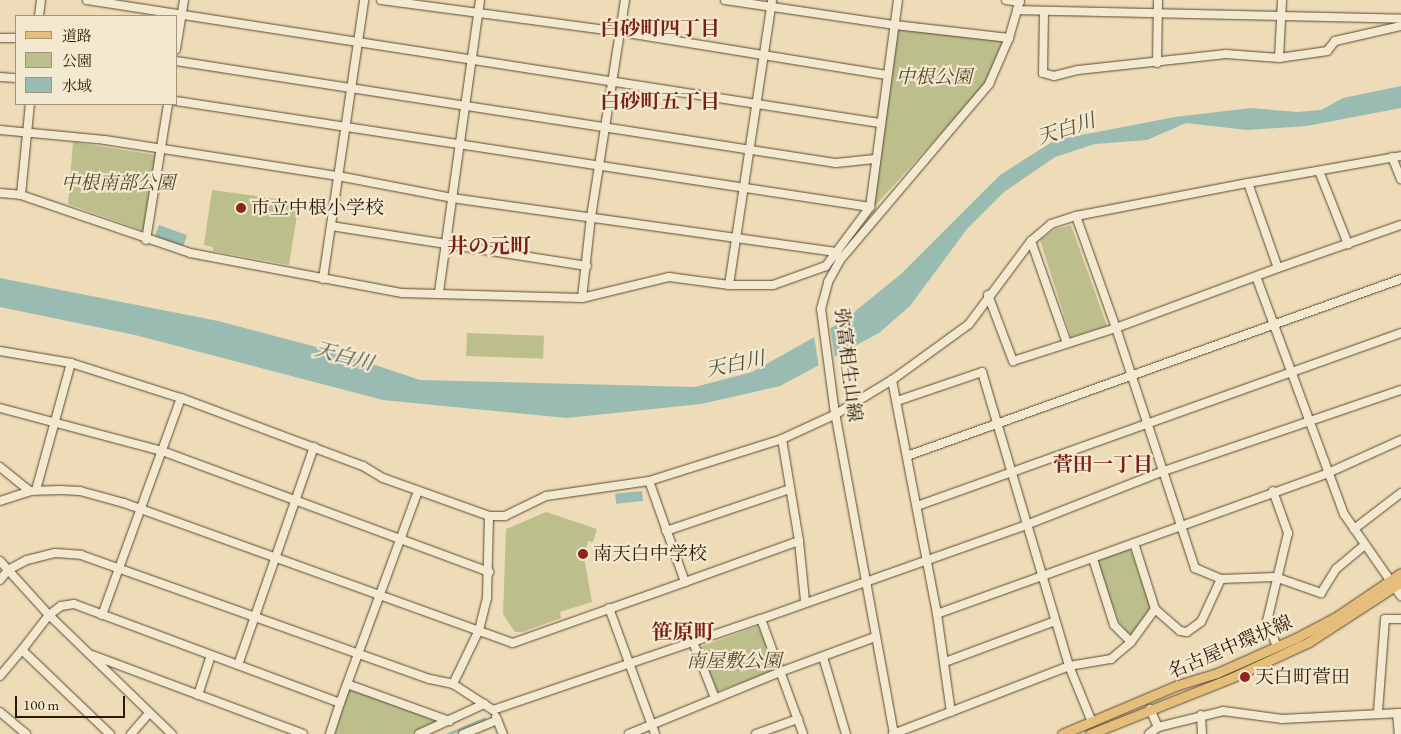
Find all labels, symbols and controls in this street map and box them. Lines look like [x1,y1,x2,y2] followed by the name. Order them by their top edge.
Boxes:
[15,15,178,105] legend
[600,16,720,40] district label: 白砂町四丁目
[62,26,92,45] text: 道路
[62,51,92,70] text: 公園
[896,66,972,88] park label: 中根公園
[62,76,92,95] text: 水域
[600,89,720,113] district label: 白砂町五丁目
[1034,108,1098,150] water label: 天白川
[61,172,175,194] park label: 中根南部公園
[251,197,384,219] place label: 市立中根小学校
[235,202,247,214] marker: 市立中根小学校
[447,233,531,259] district label: 井の元町
[830,307,866,423] street label: 弥富相生山線
[312,337,376,375] water label: 天白川
[703,346,767,382] water label: 天白川
[1053,452,1153,476] district label: 菅田一丁目
[593,543,707,565] place label: 南天白中学校
[577,548,589,560] marker: 南天白中学校
[1164,611,1296,683] street label: 名古屋中環状線
[652,619,714,645] district label: 笹原町
[687,650,781,672] park label: 南屋敷公園
[1255,666,1350,688] place label: 天白町菅田
[1239,671,1251,683] marker: 天白町菅田
[18,686,128,718] scale bar
[23,695,59,714] text: 100 m

